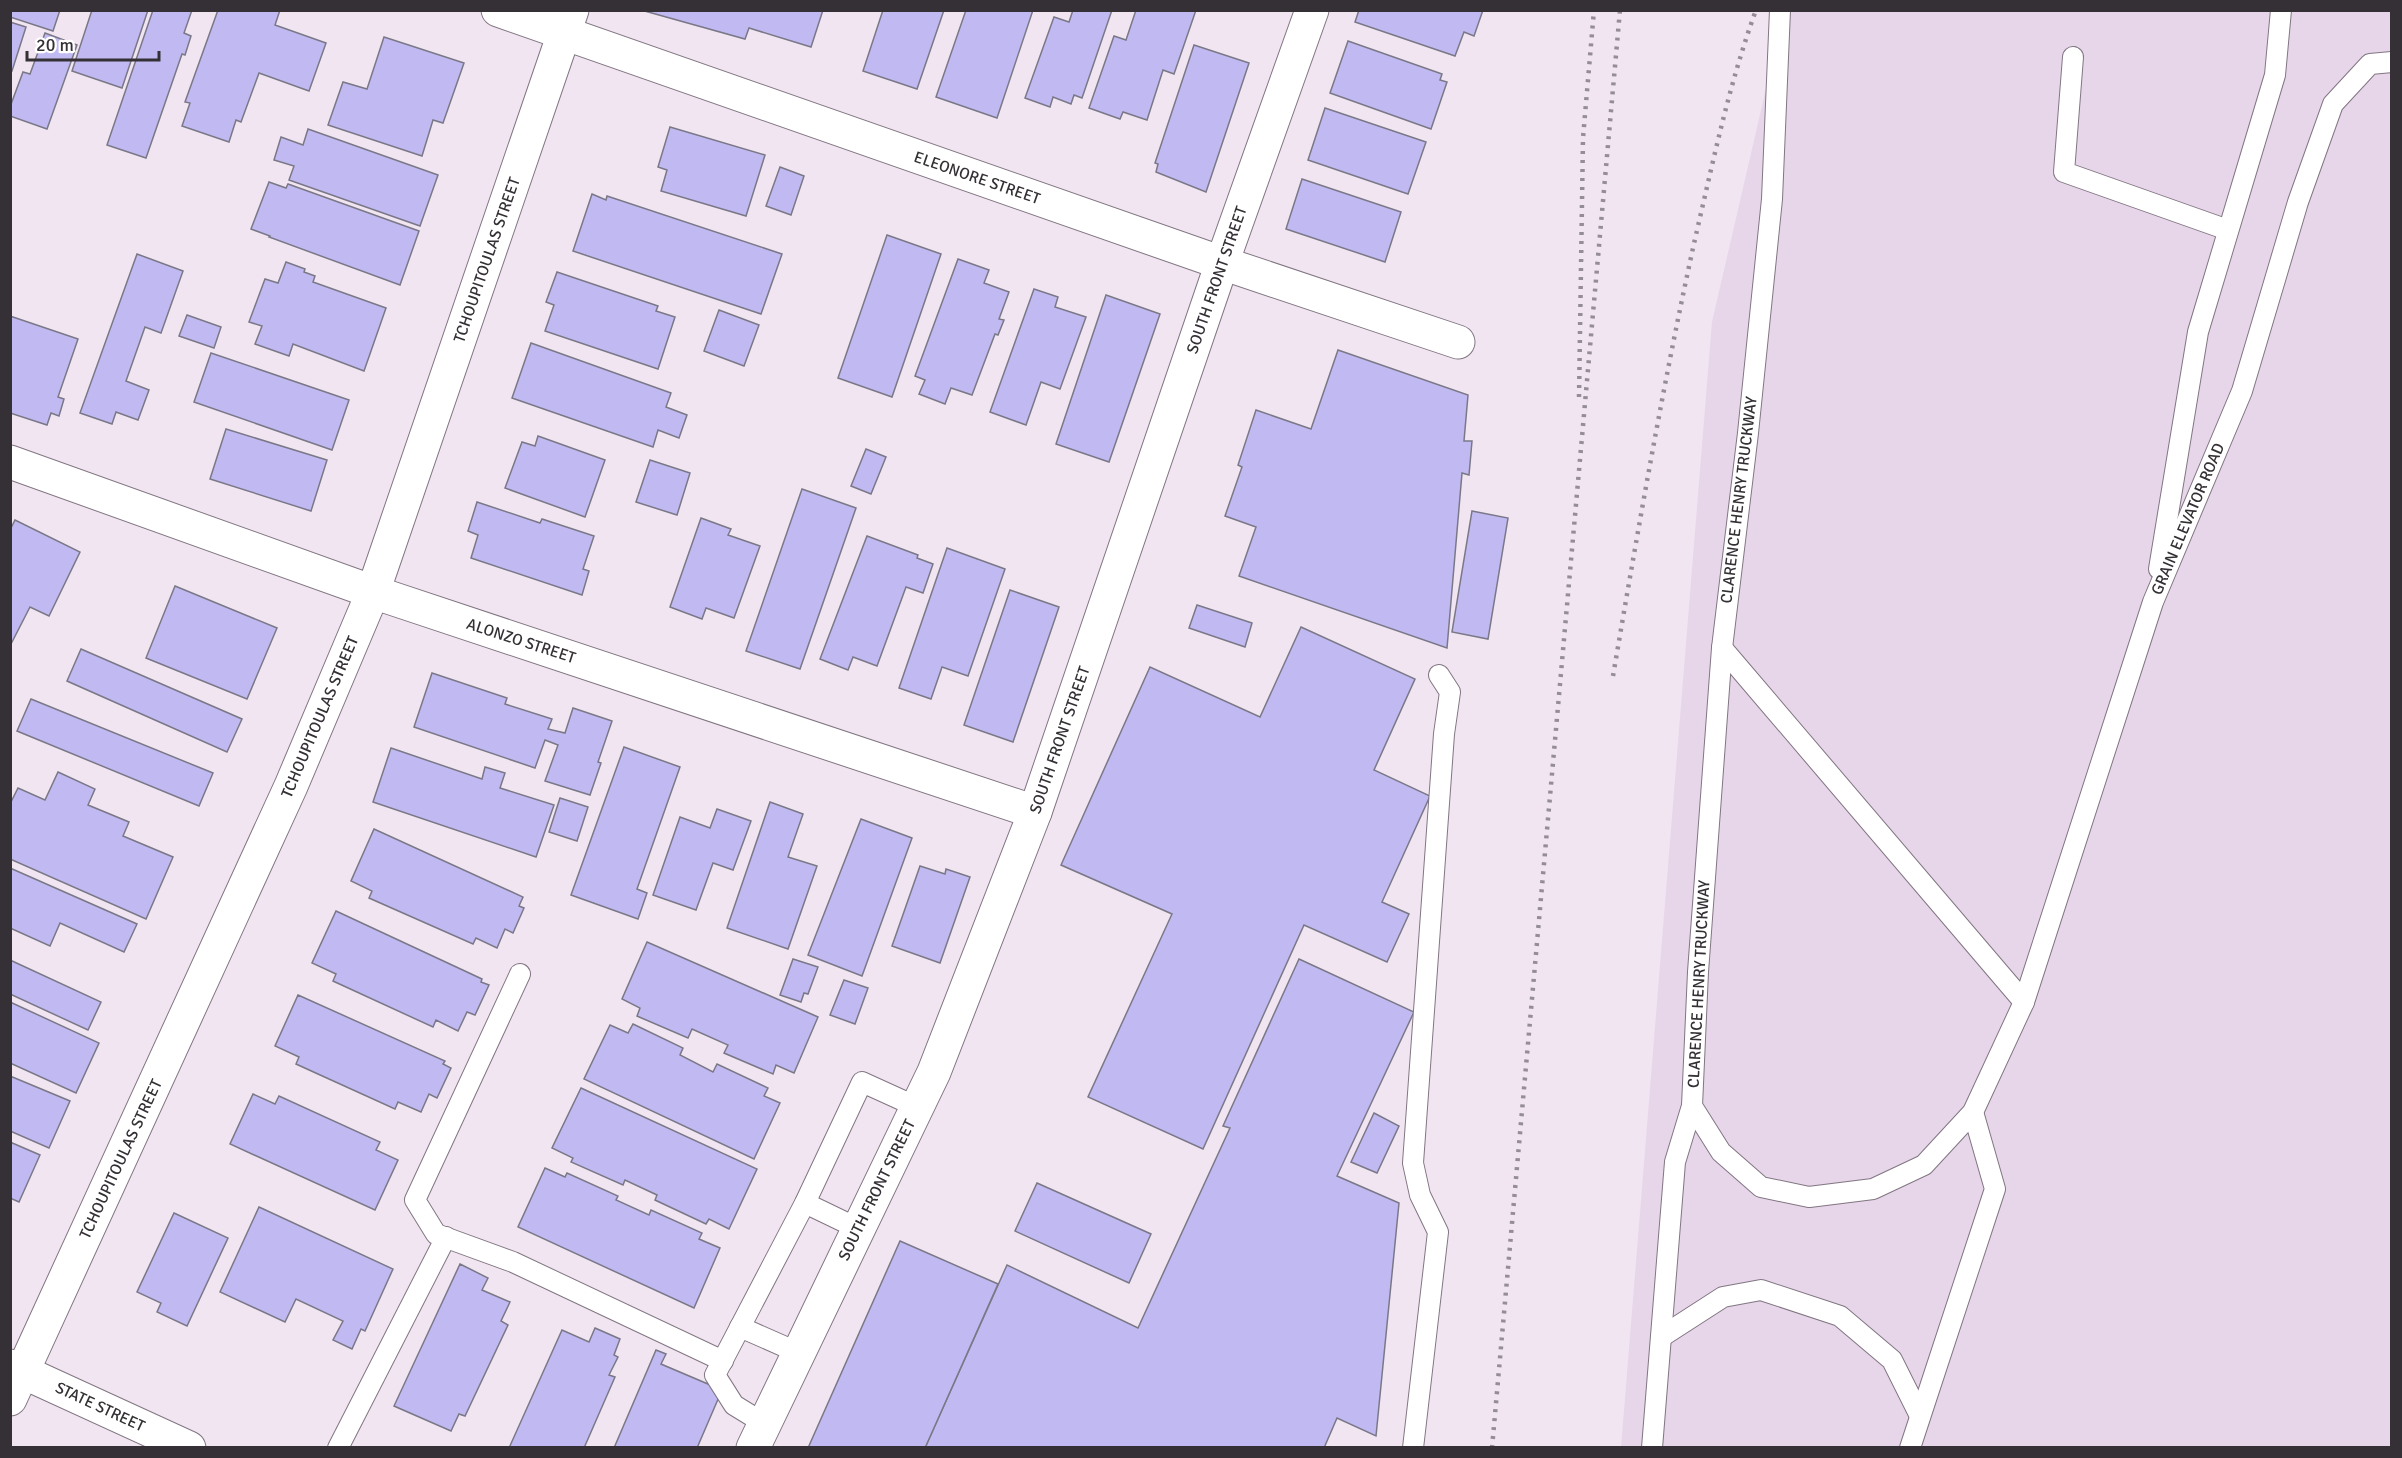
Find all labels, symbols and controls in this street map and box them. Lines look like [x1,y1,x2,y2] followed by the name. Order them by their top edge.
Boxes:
[27,24,159,62] scale bar
[36,34,74,56] text: 20 m
[911,147,1043,209] street label: ELEONORE STREET
[449,174,525,345] street label: TCHOUPITOULAS STREET
[1182,204,1252,356] street label: SOUTH FRONT STREET
[1716,396,1762,604] street label: CLARENCE HENRY TRUCKWAY
[2147,440,2229,598] street label: GRAIN ELEVATOR ROAD
[464,614,578,668] street label: ALONZO STREET
[277,633,363,801] street label: TCHOUPITOULAS STREET
[1025,664,1095,816] street label: SOUTH FRONT STREET
[1684,880,1714,1088] street label: CLARENCE HENRY TRUCKWAY
[75,1076,167,1242] street label: TCHOUPITOULAS STREET
[834,1116,920,1264] street label: SOUTH FRONT STREET
[52,1378,148,1437] street label: STATE STREET

